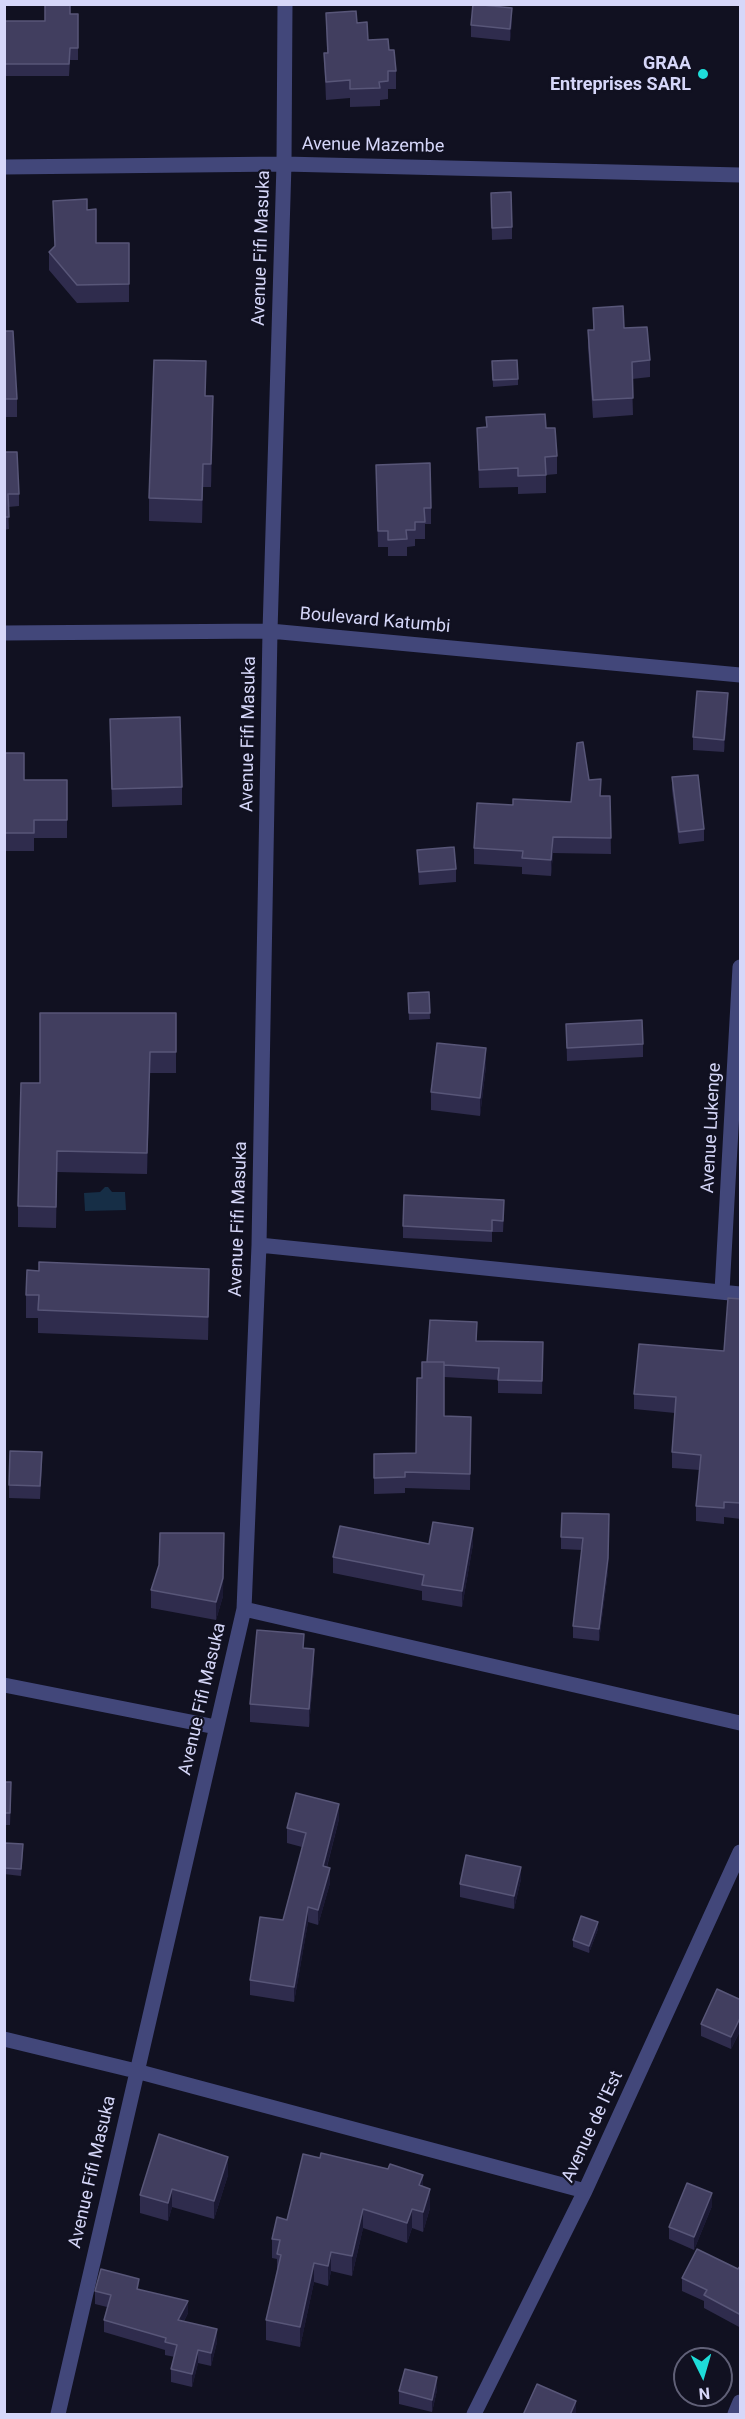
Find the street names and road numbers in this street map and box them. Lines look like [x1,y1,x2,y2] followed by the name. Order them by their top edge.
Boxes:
[302,134,444,158] street label: Avenue Mazembe
[248,170,276,326] street label: Avenue Fifi Masuka
[299,604,451,638] street label: Boulevard Katumbi
[237,656,261,812] street label: Avenue Fifi Masuka
[698,1062,726,1194] street label: Avenue Lukenge
[225,1141,253,1297] street label: Avenue Fifi Masuka
[175,1621,231,1777] street label: Avenue Fifi Masuka
[558,2068,628,2186] street label: Avenue de l'Est
[65,2094,121,2250] street label: Avenue Fifi Masuka

